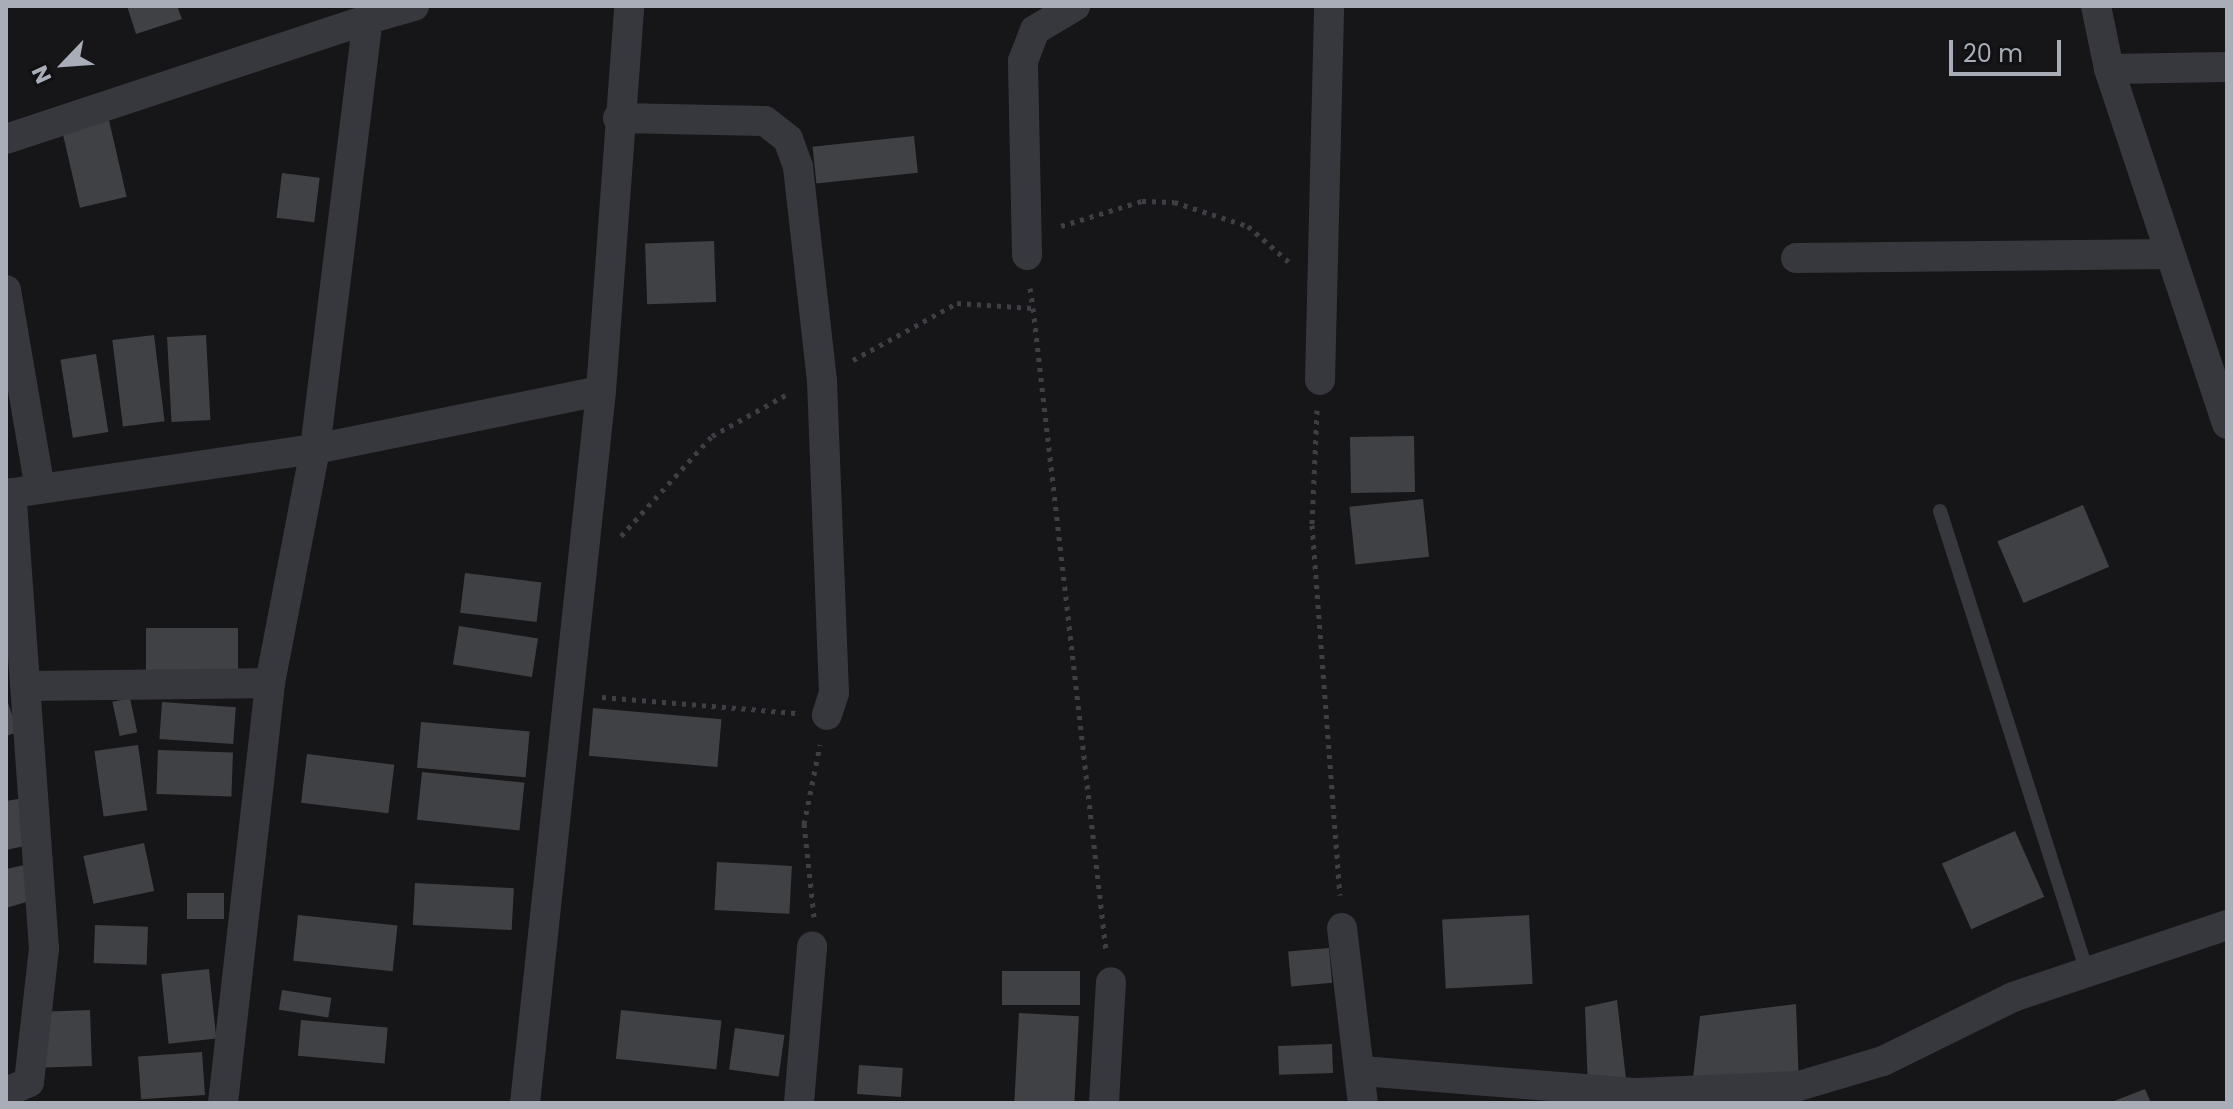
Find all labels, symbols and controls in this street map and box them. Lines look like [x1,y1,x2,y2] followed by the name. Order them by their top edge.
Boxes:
[24,24,104,104] north arrow
[1953,24,2065,74] scale bar
[1963,37,2023,70] text: 20 m
[24,60,59,88] text: N

